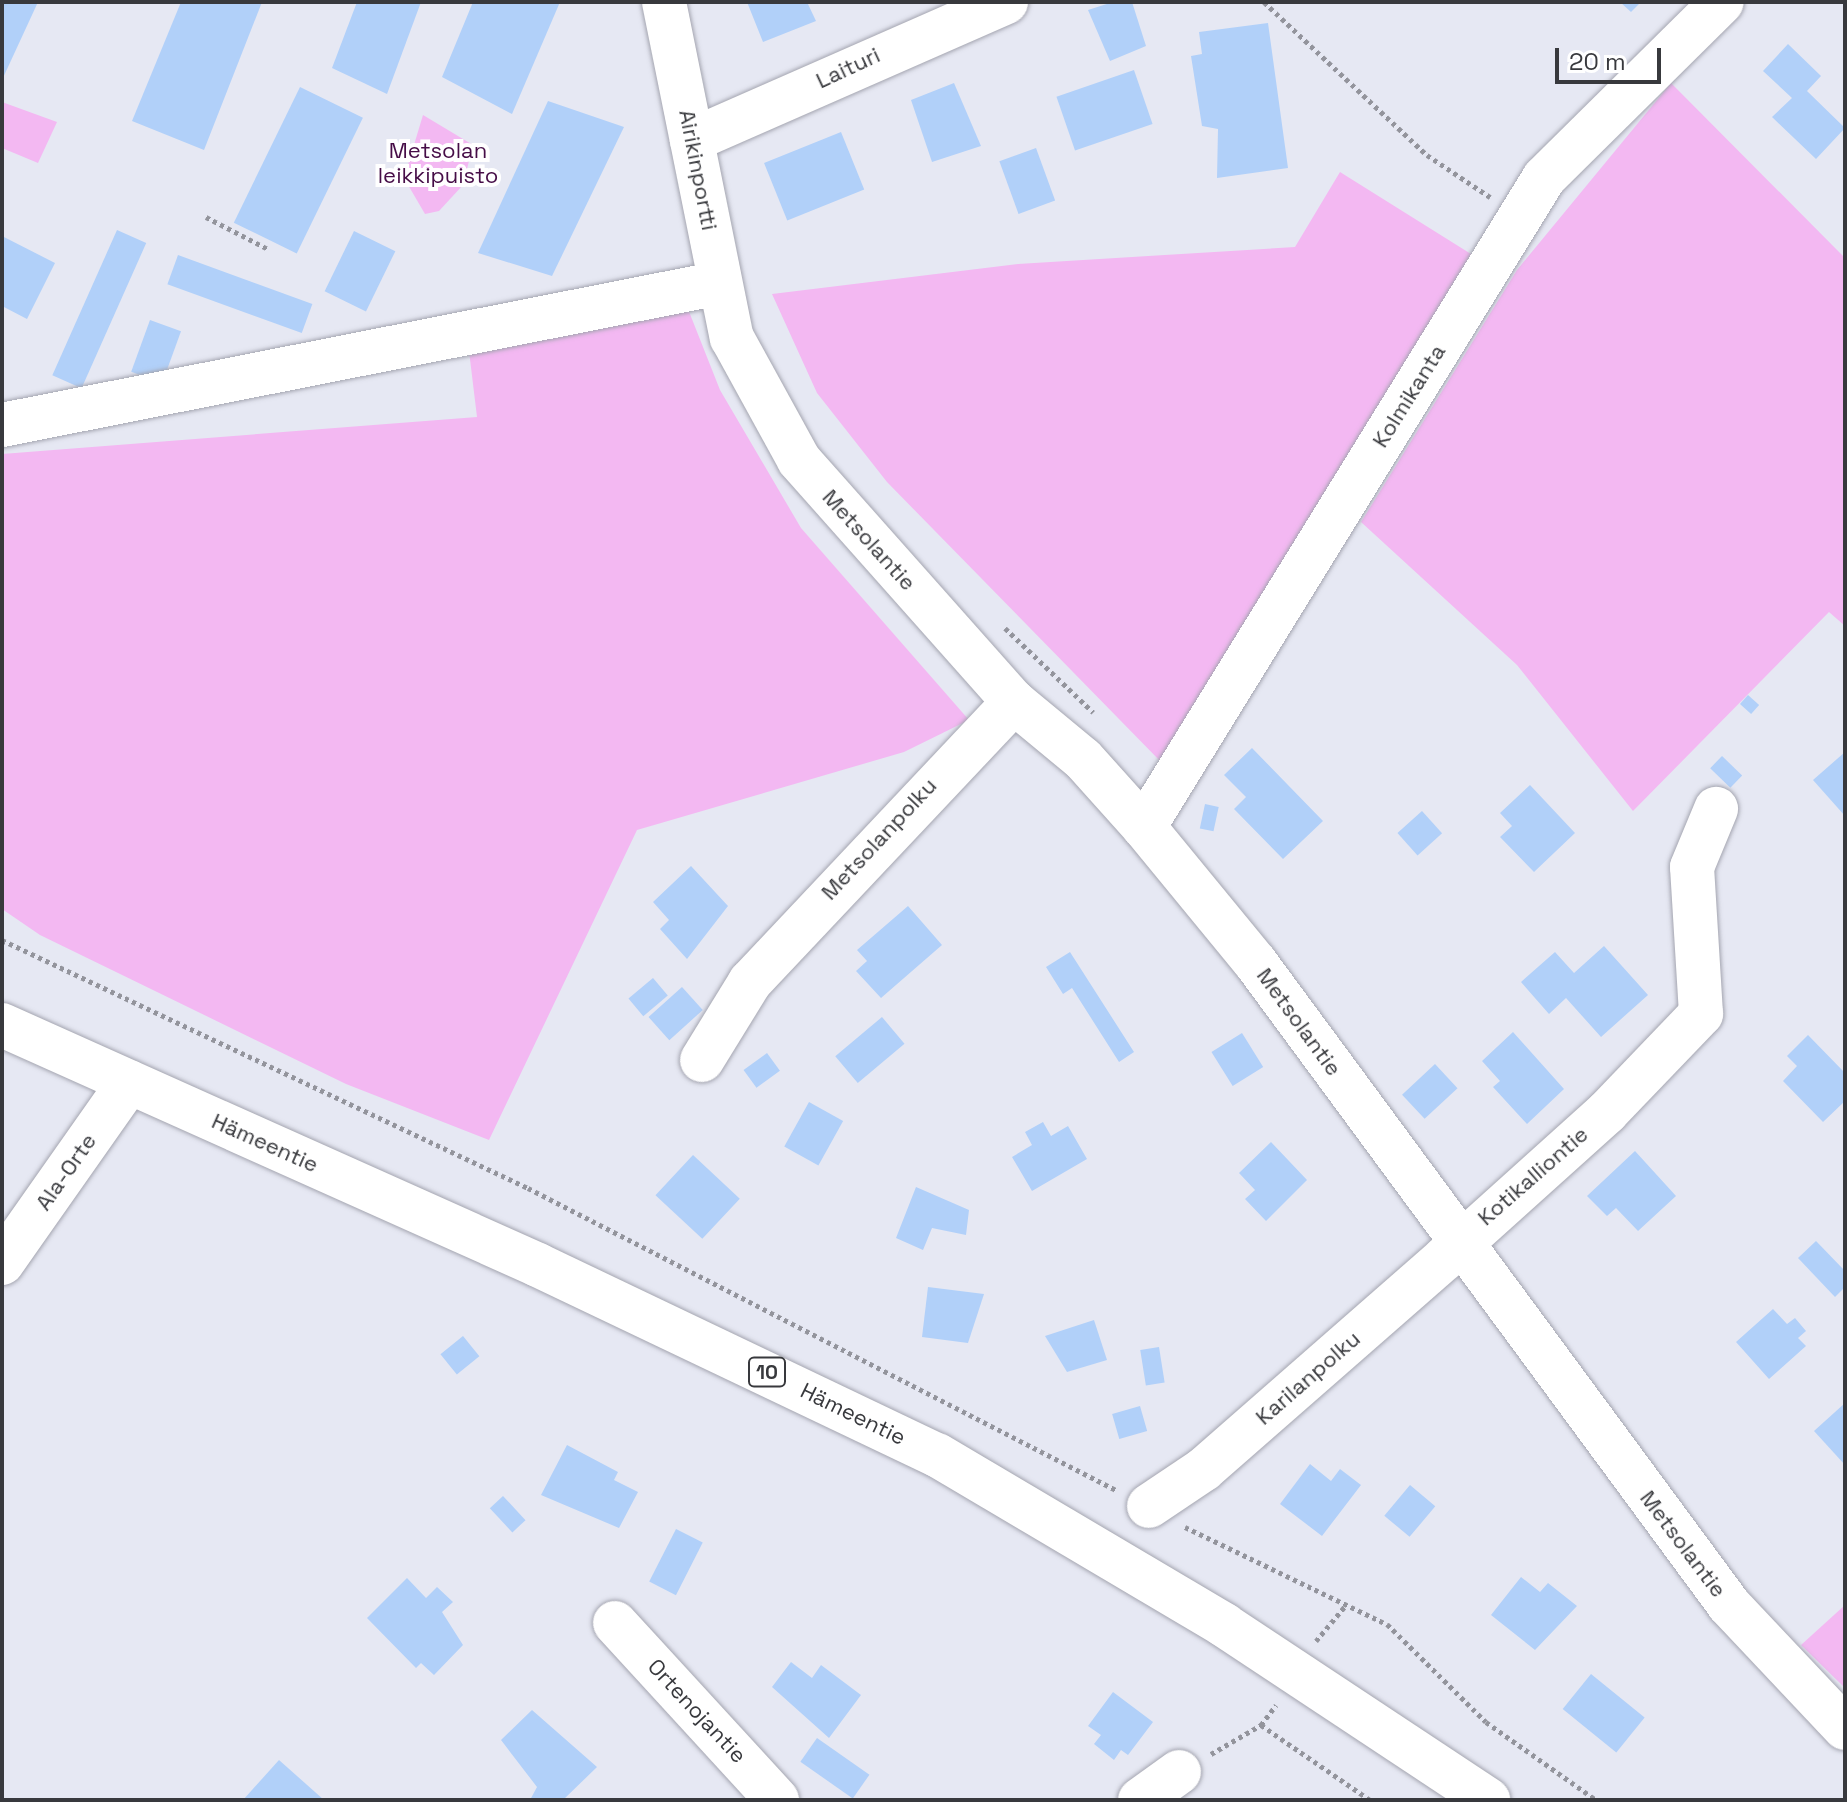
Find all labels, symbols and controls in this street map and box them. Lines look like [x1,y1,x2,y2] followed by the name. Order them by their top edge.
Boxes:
[1559,32,1665,82] scale bar
[812,42,884,94] street label: Laituri
[1569,46,1626,77] text: 20 m
[673,107,723,233] street label: Airikinportti
[378,137,498,188] park label: Metsolan leikkipuisto
[1367,340,1451,452] street label: Kolmikanta
[817,484,921,596] street label: Metsolantie
[816,773,942,905] street label: Metsolanpolku
[1251,963,1347,1081] street label: Metsolantie
[208,1108,322,1178] street label: Hämeentie
[1473,1121,1593,1231] street label: Kotikalliontie
[30,1129,102,1215] street label: Ala-Orte
[1250,1325,1366,1431] street label: Karilanpolku
[747,1356,787,1388] road number: 10
[796,1377,910,1451] street label: Hämeentie
[1634,1485,1732,1603] street label: Metsolantie
[642,1653,752,1769] street label: Ortenojantie

